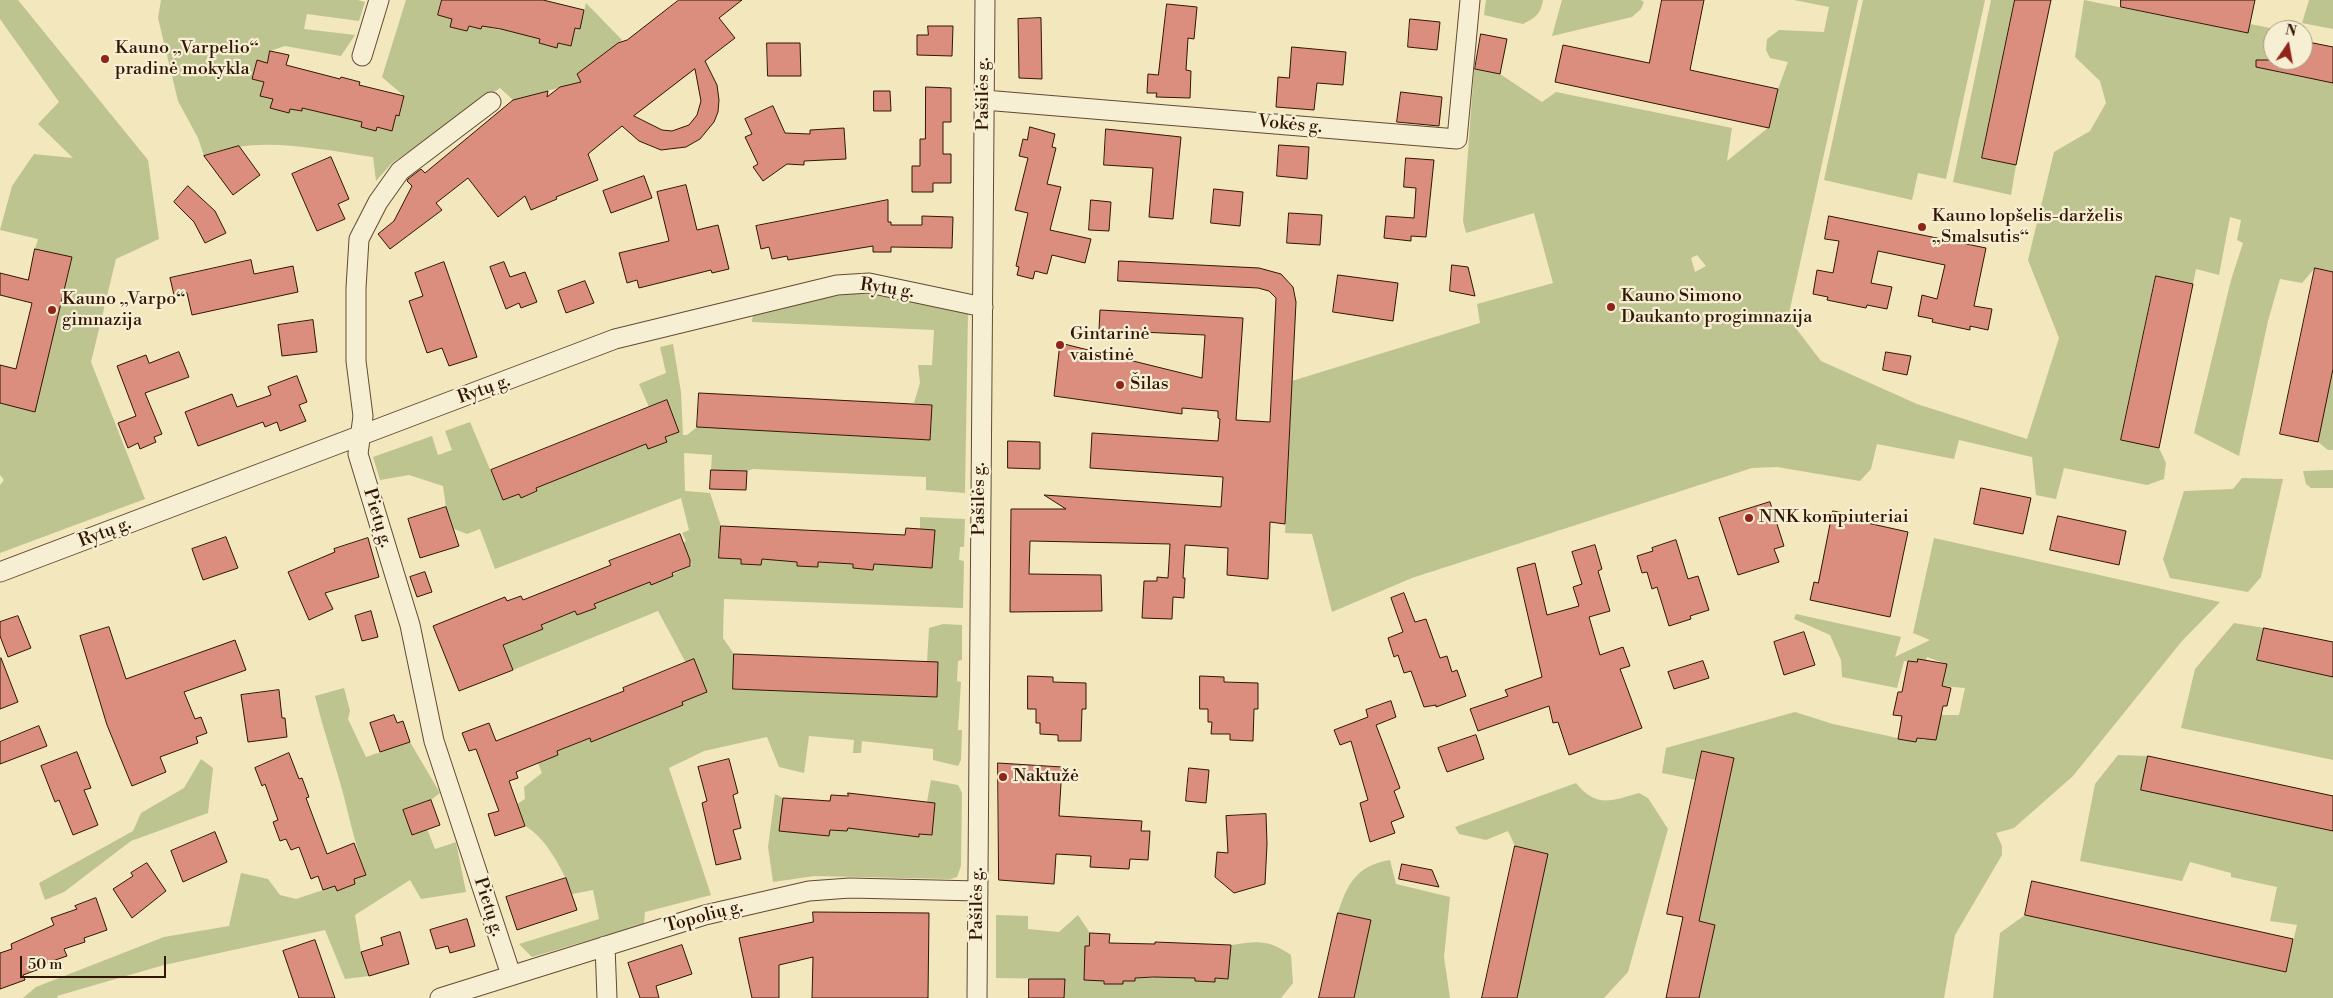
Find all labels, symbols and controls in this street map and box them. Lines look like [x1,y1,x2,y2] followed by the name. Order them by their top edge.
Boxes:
[2263,20,2313,70] north arrow
[2284,21,2298,41] text: N
[115,38,259,80] place label: Kauno „Varpelio“ pradinė mokykla
[99,53,111,65] marker: Kauno „Varpelio“ pradinė mokykla
[973,57,995,131] street label: Pašilės g.
[1257,111,1323,139] street label: Vokės g.
[1932,206,2123,248] place label: Kauno lopšelis-darželis „Smalsutis“
[1916,221,1928,233] marker: Kauno lopšelis-darželis „Smalsutis“
[859,275,915,303] street label: Rytų g.
[1621,286,1812,328] place label: Kauno Simono Daukanto progimnazija
[62,289,185,332] place label: Kauno „Varpo“ gimnazija
[1605,301,1617,313] marker: Kauno Simono Daukanto progimnazija
[46,304,58,316] marker: Kauno „Varpo“ gimnazija
[1070,324,1150,366] place label: Gintarinė vaistinė
[1054,339,1066,351] marker: Gintarinė vaistinė
[455,371,513,409] street label: Rytų g.
[1130,374,1169,396] place label: Šilas
[1114,379,1126,391] marker: Šilas
[969,462,991,536] street label: Pašilės g.
[358,486,396,550] street label: Pietų g.
[1759,507,1909,529] place label: NNK kompiuteriai
[1743,512,1755,524] marker: NNK kompiuteriai
[76,513,134,553] street label: Rytų g.
[1013,766,1079,788] place label: Naktužė
[997,771,1009,783] marker: Naktužė
[967,867,989,941] street label: Pašilės g.
[468,875,508,939] street label: Pietų g.
[663,896,745,938] street label: Topolių g.
[22,946,169,978] scale bar
[28,955,62,974] text: 50 m

